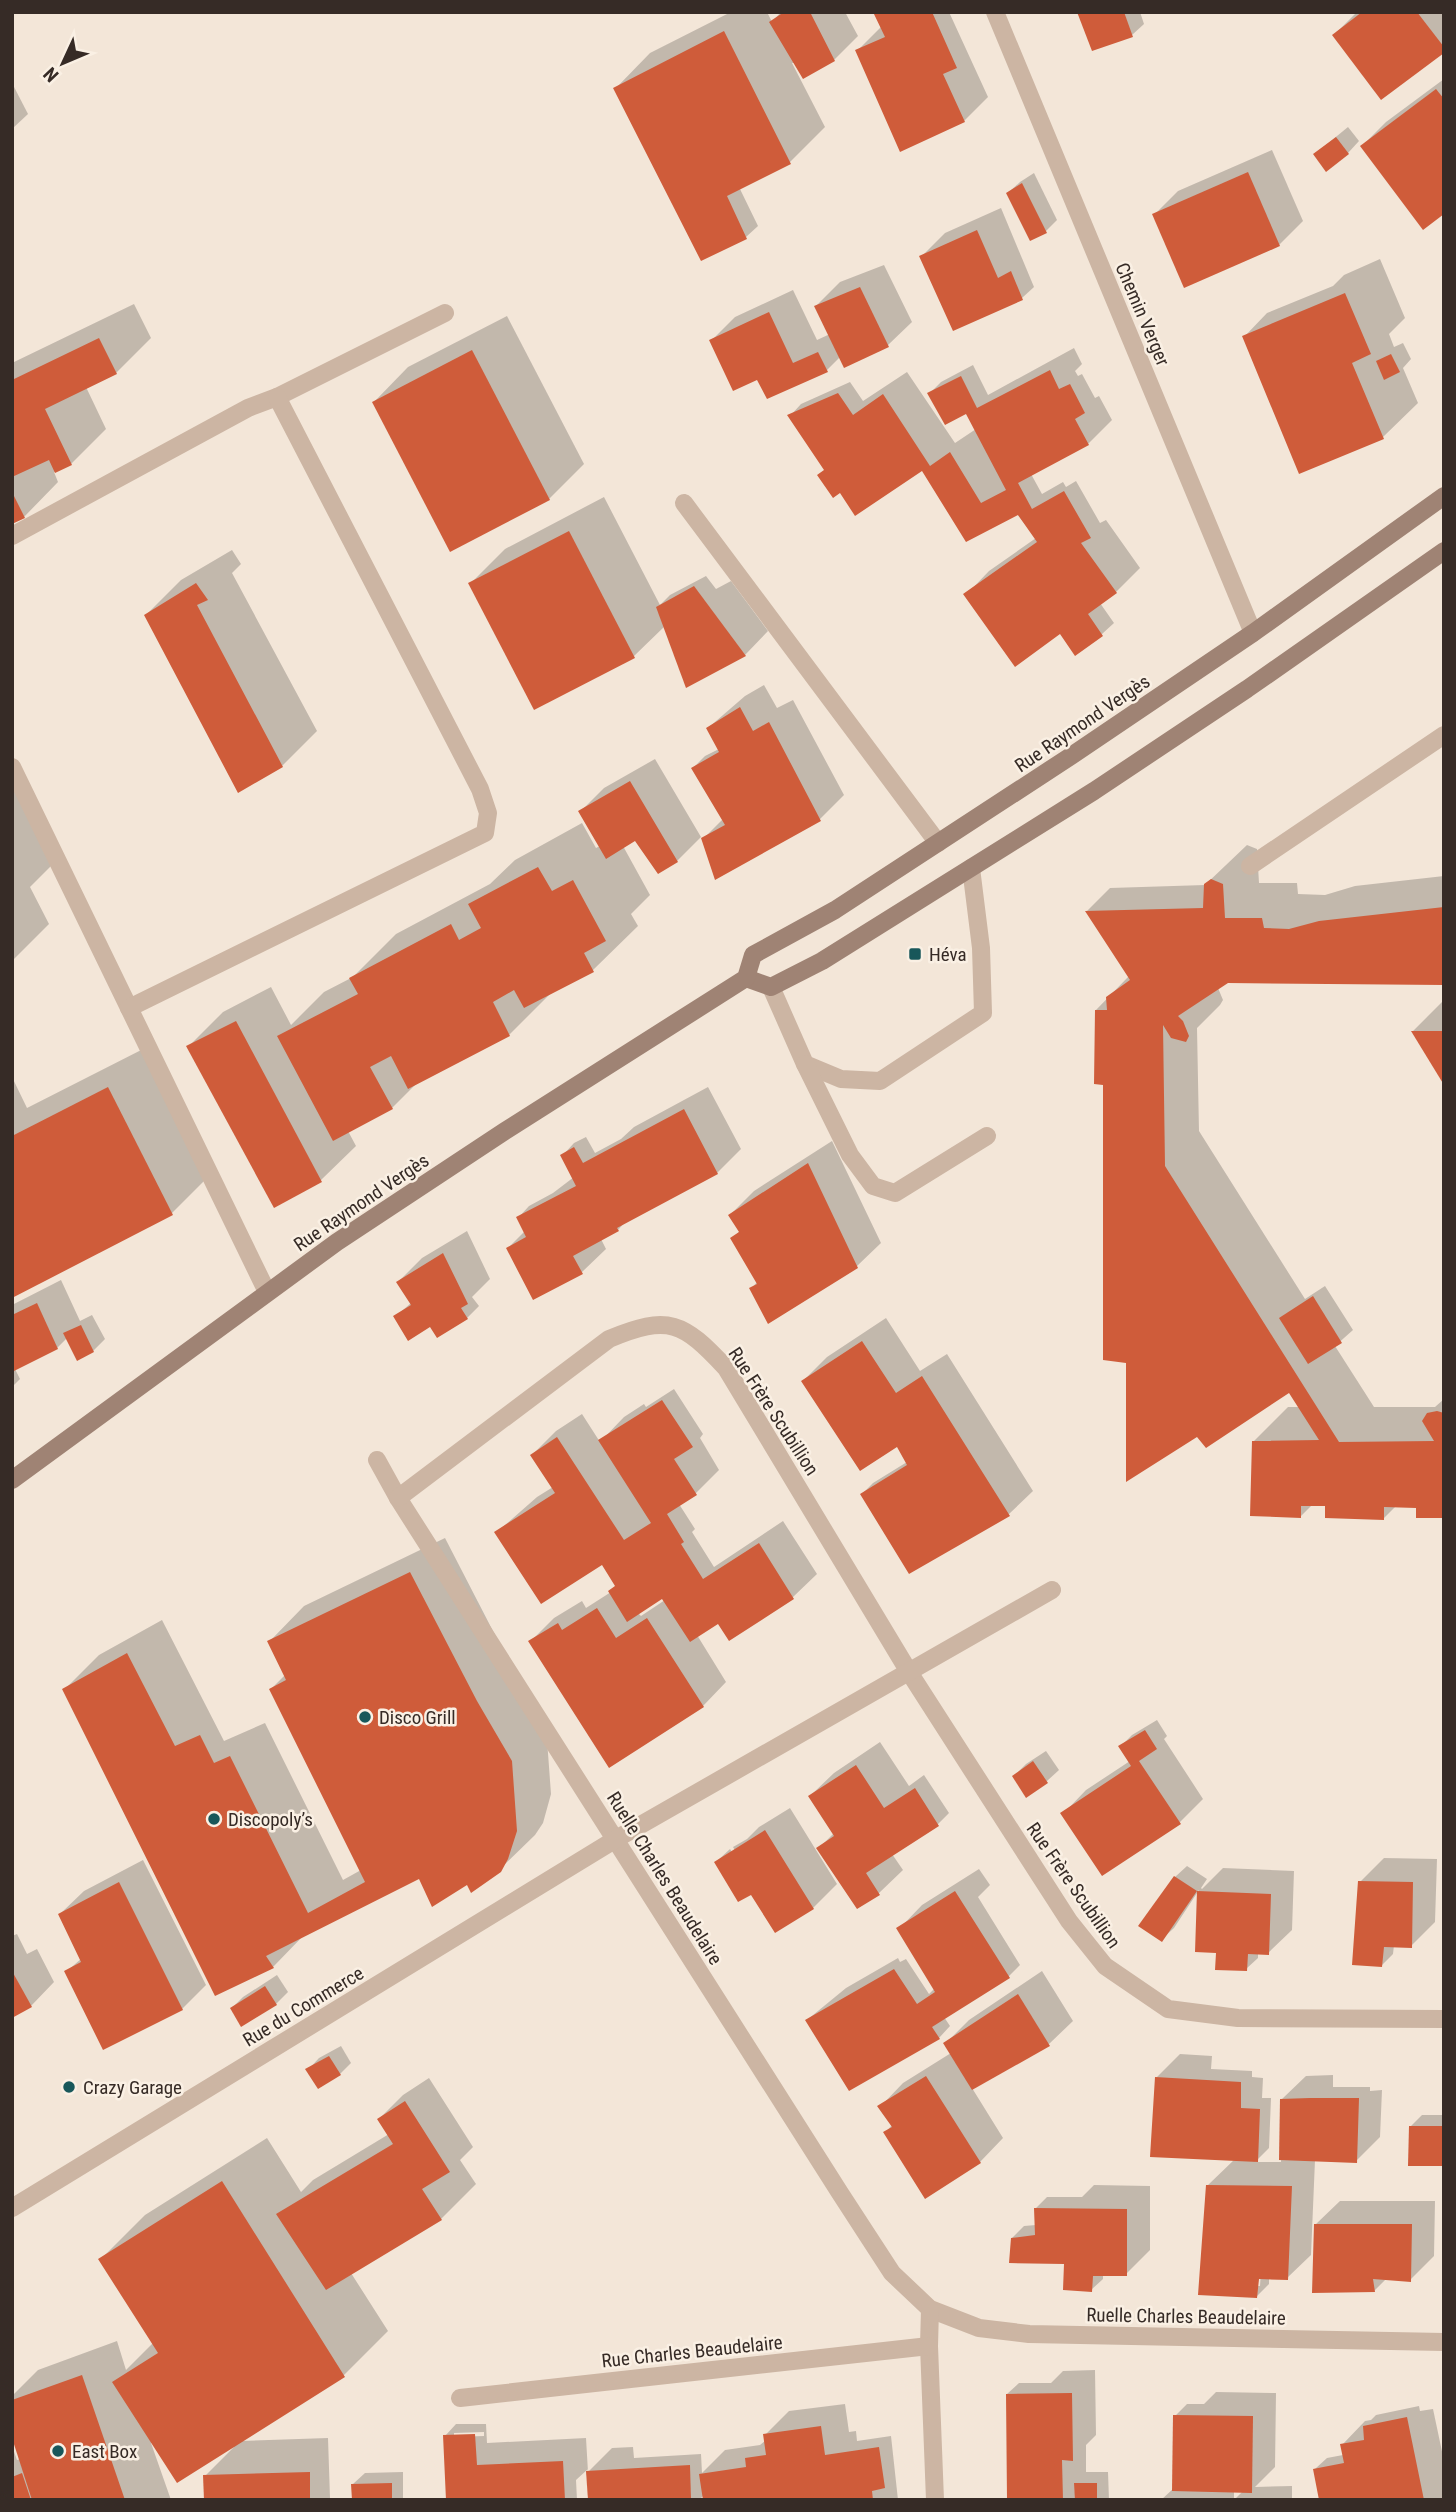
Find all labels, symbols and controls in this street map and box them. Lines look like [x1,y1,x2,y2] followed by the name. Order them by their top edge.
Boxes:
[28,28,98,98] north arrow
[39,62,63,87] text: N
[1110,259,1175,369] street label: Chemin Verger
[1010,670,1154,777] street label: Rue Raymond Vergès
[929,943,967,966] place label: Héva
[907,946,923,962] marker: Héva
[289,1149,433,1256] street label: Rue Raymond Vergès
[724,1343,824,1480] street label: Rue Frère Scubillion
[379,1706,456,1729] place label: Disco Grill
[357,1709,373,1725] marker: Disco Grill
[602,1788,727,1969] street label: Ruelle Charles Beaudelaire
[228,1808,313,1831] place label: Discopoly’s
[206,1811,222,1827] marker: Discopoly’s
[1022,1818,1126,1953] street label: Rue Frère Scubillion
[239,1961,368,2051] street label: Rue du Commerce
[83,2076,182,2099] place label: Crazy Garage
[61,2079,77,2095] marker: Crazy Garage
[1086,2303,1286,2330] street label: Ruelle Charles Beaudelaire
[600,2331,784,2372] street label: Rue Charles Beaudelaire
[72,2440,137,2463] place label: East Box
[50,2443,66,2459] marker: East Box

